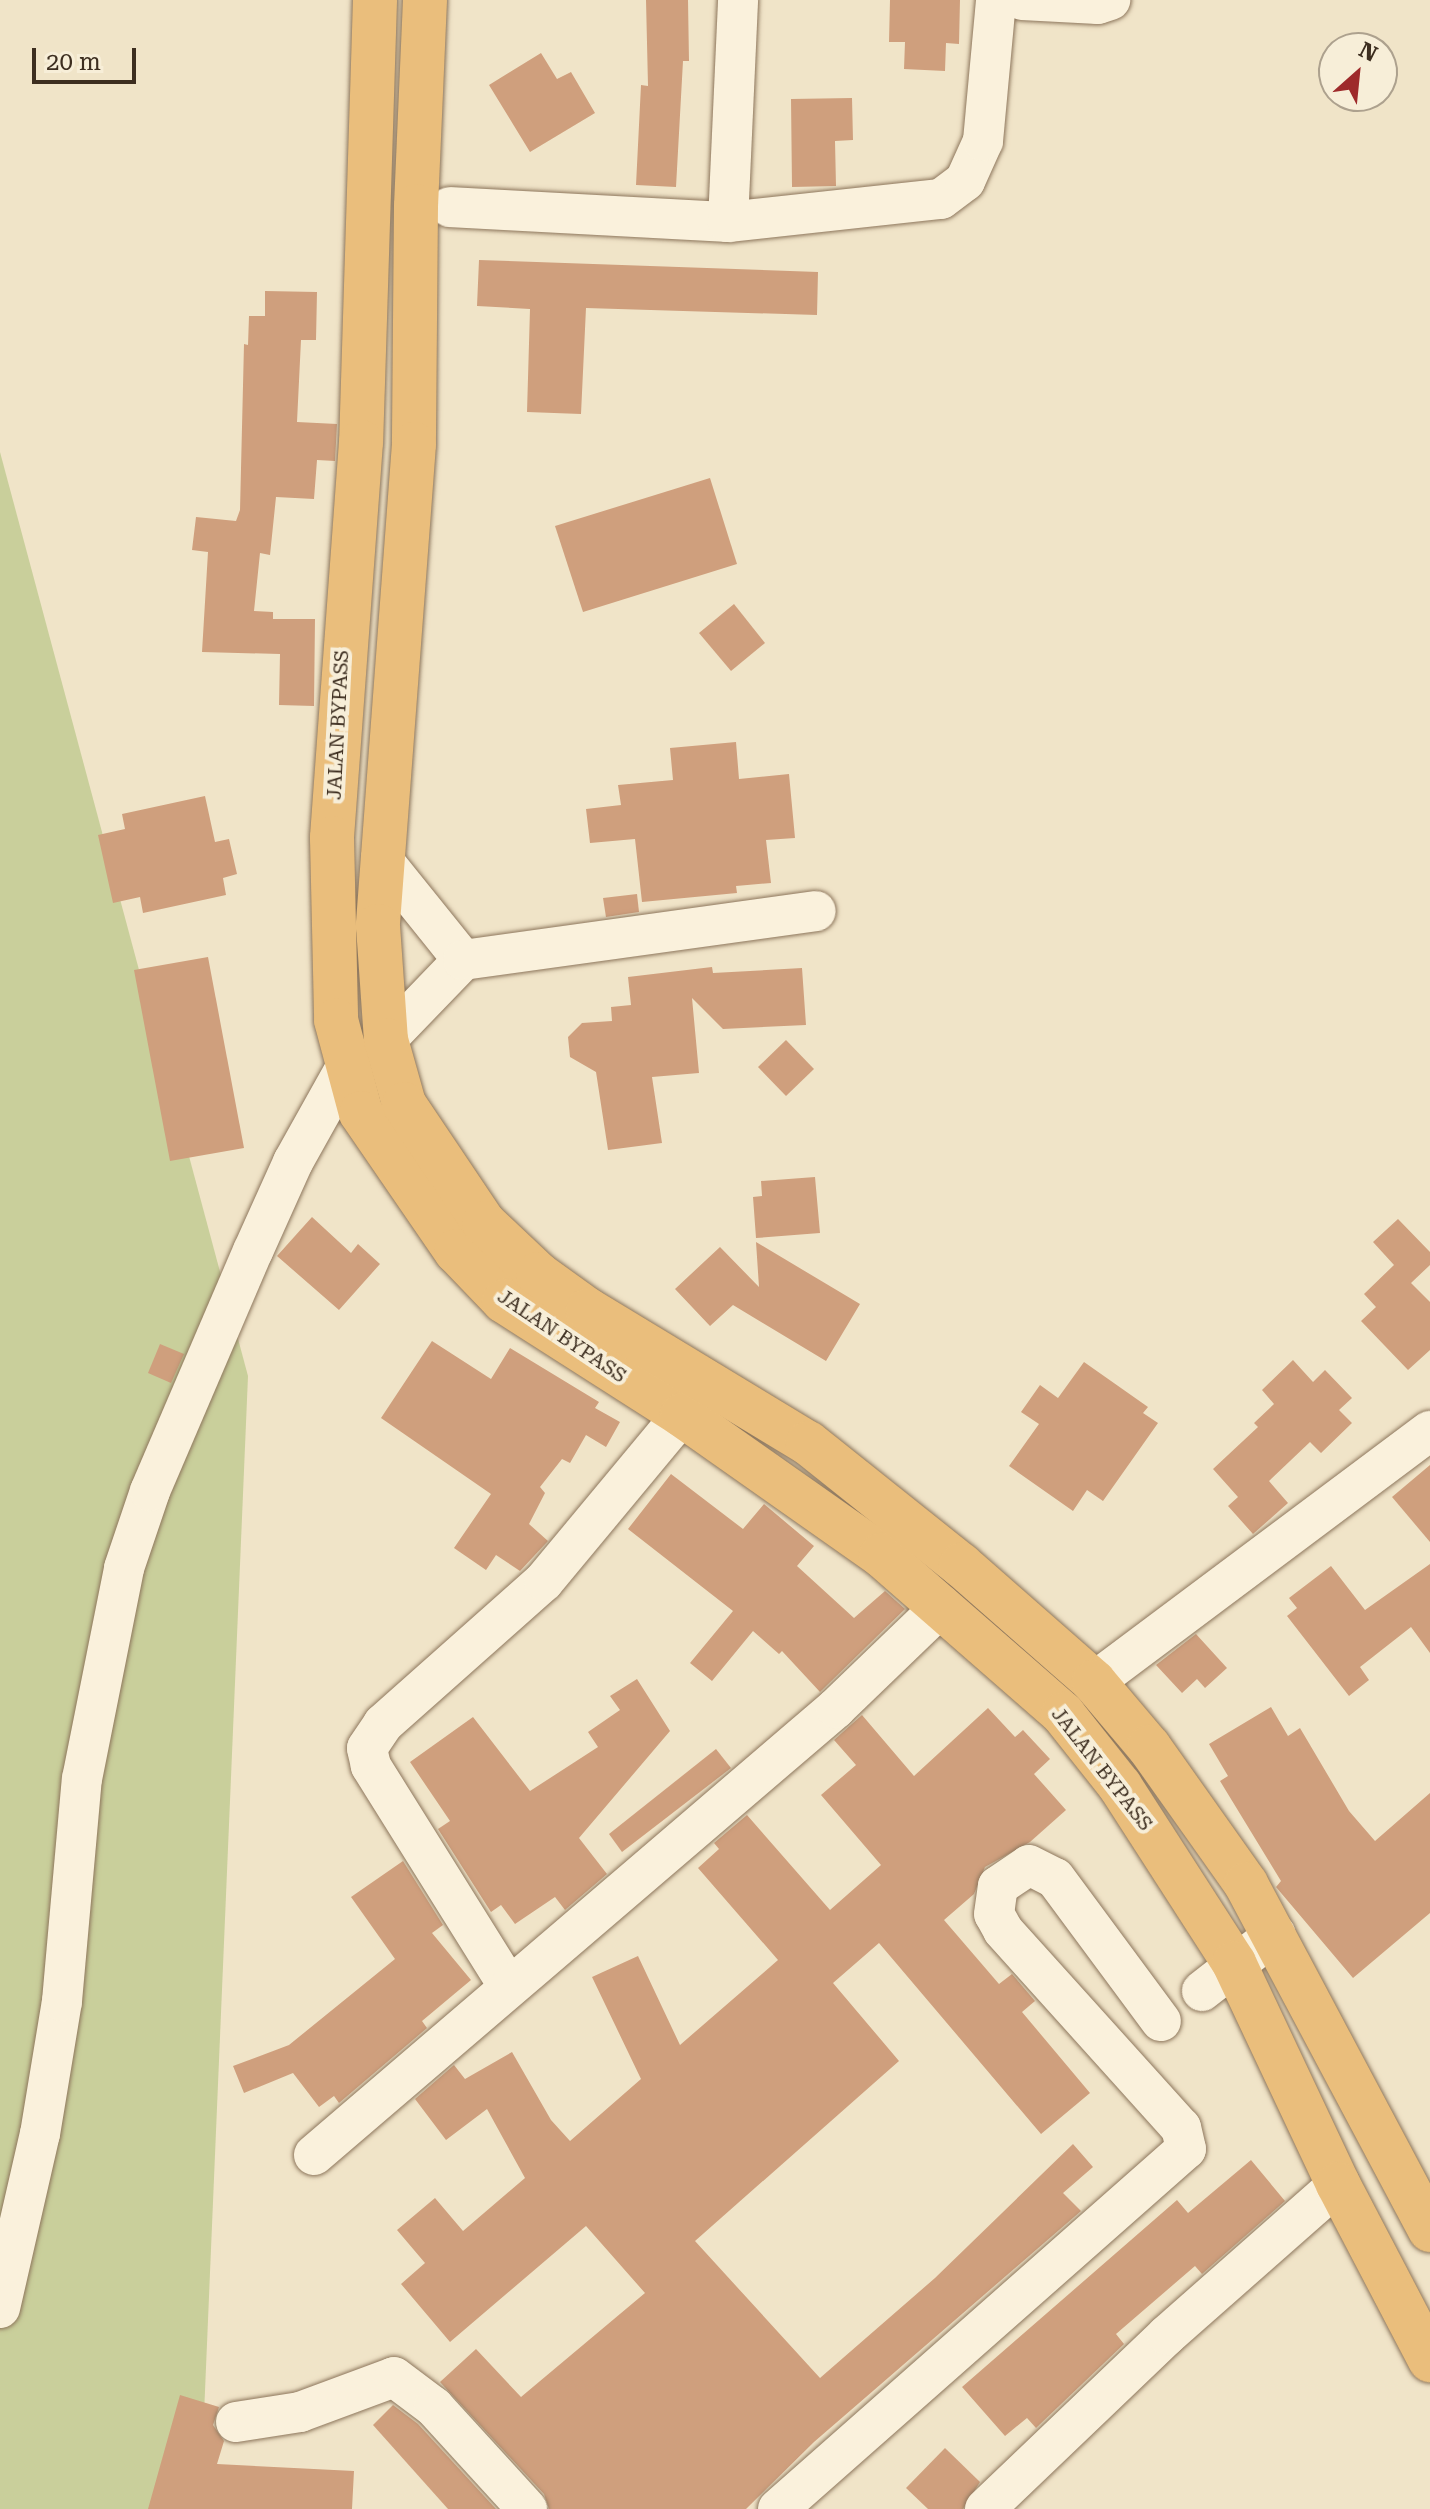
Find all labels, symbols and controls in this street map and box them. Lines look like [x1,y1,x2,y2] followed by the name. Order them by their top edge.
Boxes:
[36,32,140,82] scale bar
[1318,32,1398,112] north arrow
[1355,37,1381,67] text: N
[46,48,101,76] text: 20 m
[322,649,354,801] street label: JALAN BYPASS
[493,1284,631,1388] street label: JALAN BYPASS
[1046,1703,1158,1835] street label: JALAN BYPASS

